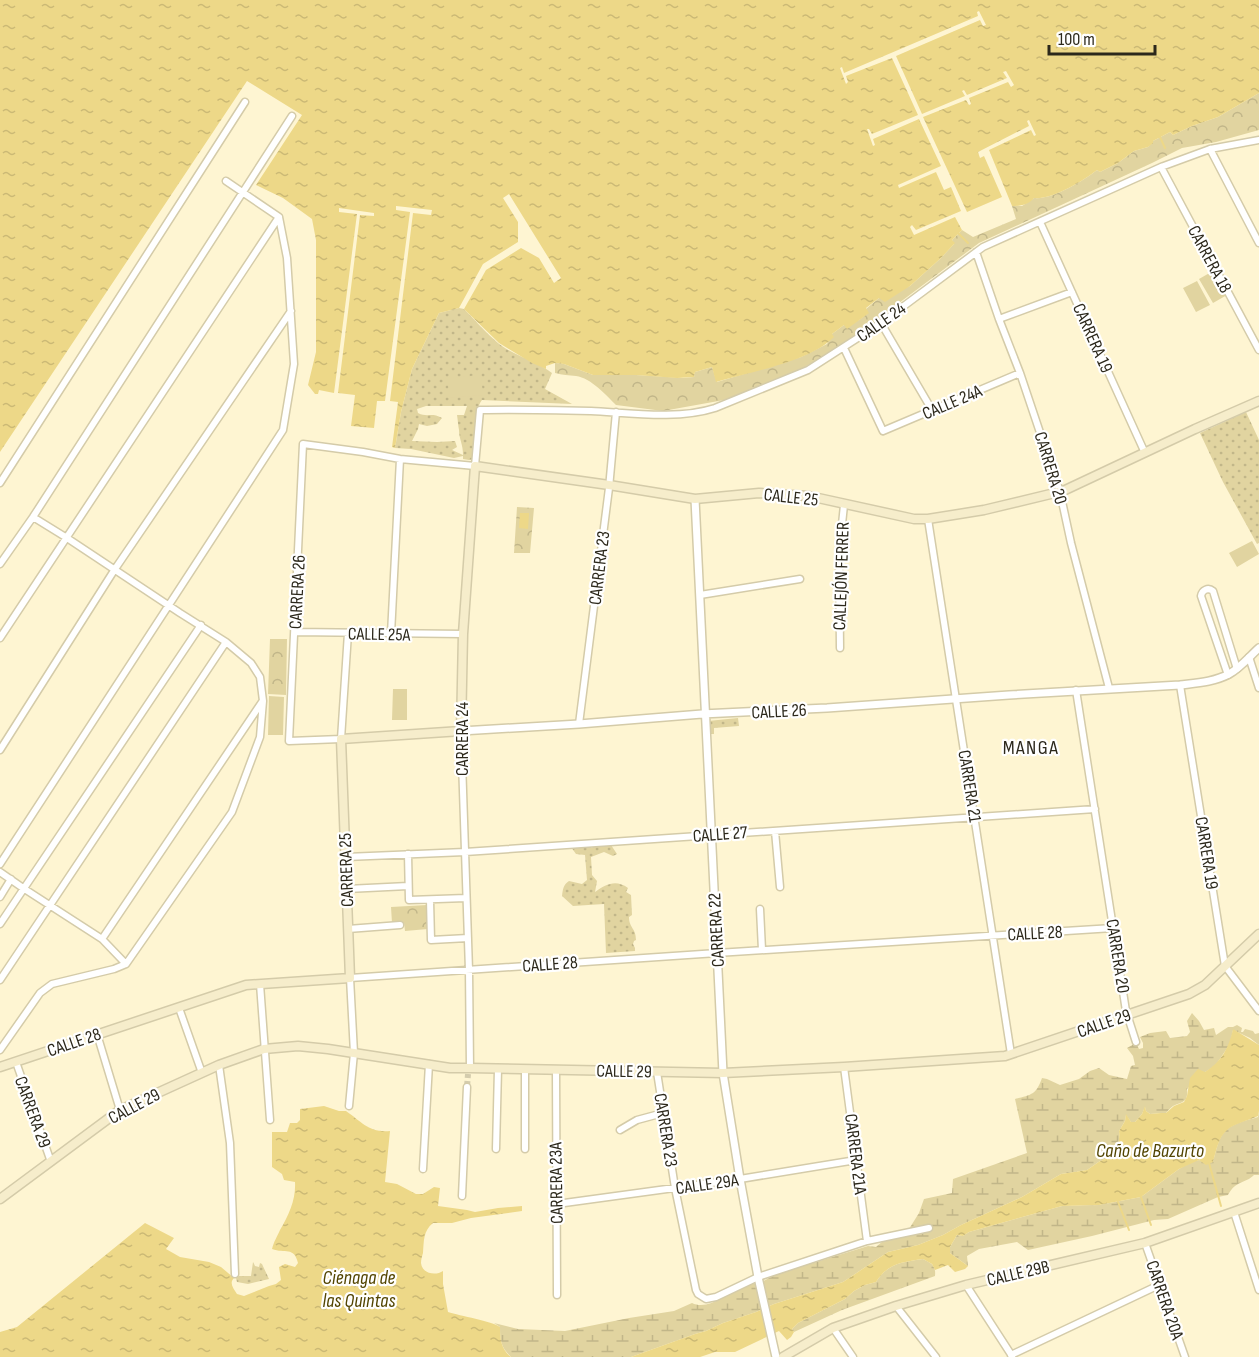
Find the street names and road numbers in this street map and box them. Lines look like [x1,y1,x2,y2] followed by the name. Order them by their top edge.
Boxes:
[1183,222,1236,297] street label: CARRERA 18
[853,298,910,347] street label: CALLE 24
[1068,300,1117,376] street label: CARRERA 19
[919,380,985,424] street label: CALLE 24A
[1030,429,1071,507] street label: CARRERA 20
[763,484,819,511] street label: CALLE 25
[829,521,854,631] street label: CALLEJÓN FERRER
[585,530,614,606] street label: CARRERA 23
[285,554,310,630] street label: CARRERA 26
[348,623,411,646] street label: CALLE 25A
[751,700,807,723] street label: CALLE 26
[452,701,473,776] street label: CARRERA 24
[953,748,986,824] street label: CARRERA 21
[1190,815,1223,891] street label: CARRERA 19
[692,822,749,847] street label: CALLE 27
[335,833,358,907] street label: CARRERA 25
[704,892,729,968] street label: CARRERA 22
[1101,918,1134,995] street label: CARRERA 20
[1007,922,1063,945] street label: CALLE 28
[522,952,578,977] street label: CALLE 28
[1075,1005,1134,1042] street label: CALLE 29
[45,1023,104,1061] street label: CALLE 28
[596,1061,652,1082] street label: CALLE 29
[10,1074,55,1151] street label: CARRERA 29
[105,1084,164,1129] street label: CALLE 29
[649,1092,682,1168] street label: CARRERA 23
[840,1113,871,1196] street label: CARRERA 21A
[545,1142,568,1224] street label: CARRERA 23A
[674,1170,740,1199] street label: CALLE 29A
[985,1256,1051,1291] street label: CALLE 29B
[1141,1258,1188,1343] street label: CARRERA 20A

